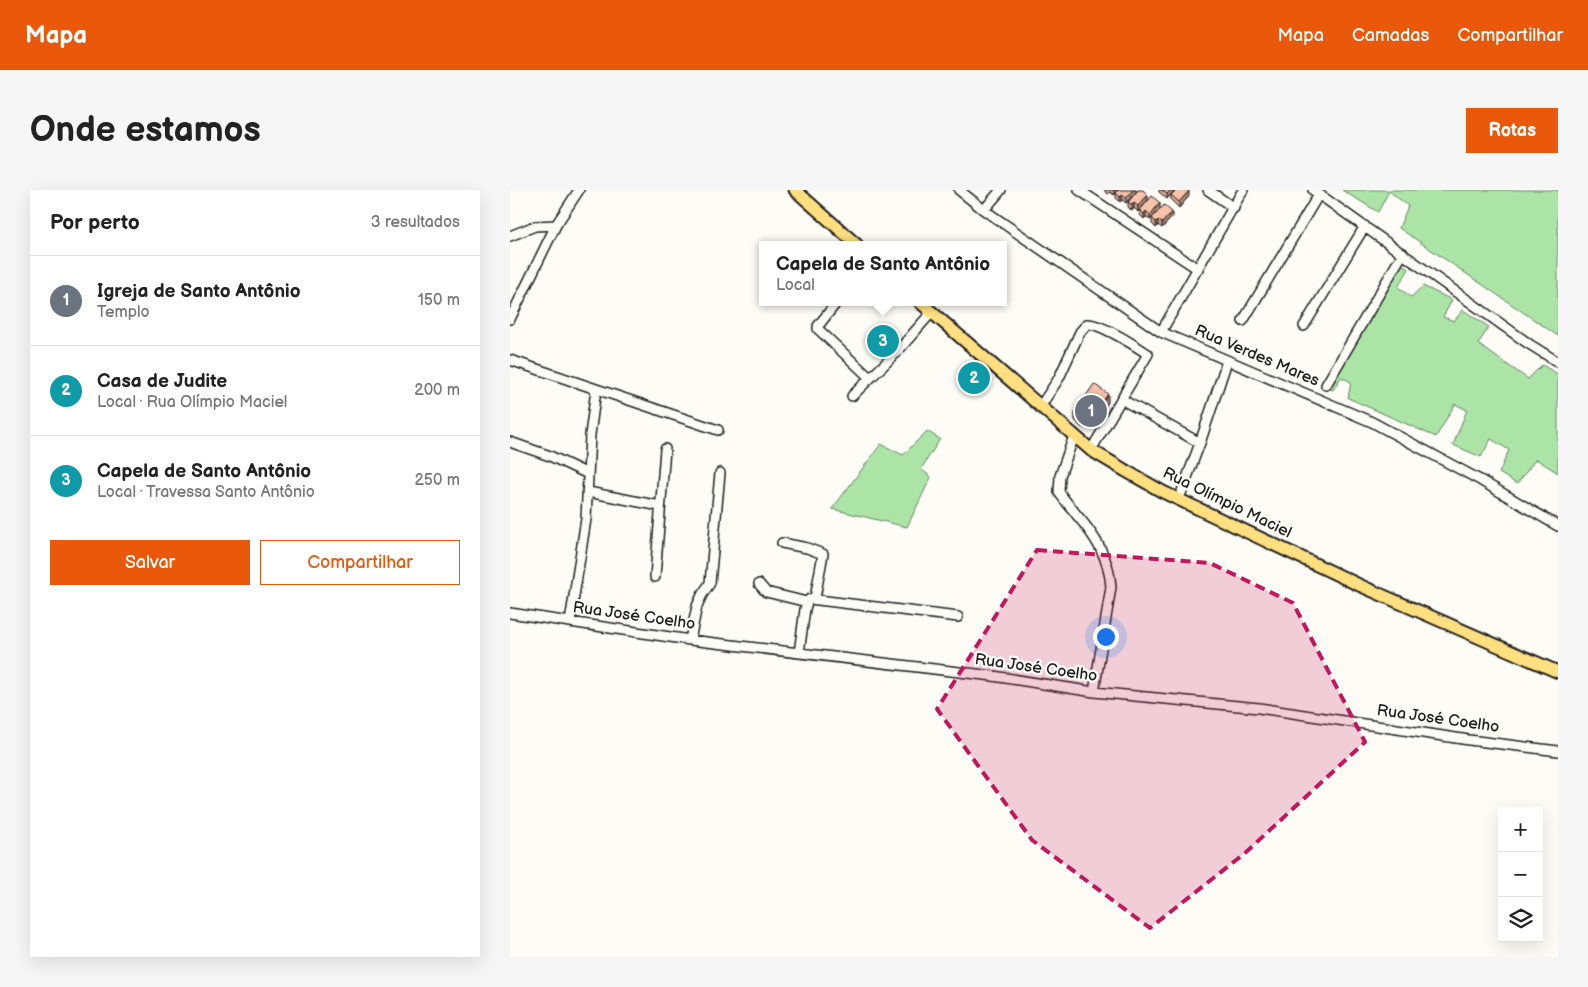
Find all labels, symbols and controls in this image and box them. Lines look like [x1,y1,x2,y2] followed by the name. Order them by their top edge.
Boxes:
[25,21,87,50] text: Mapa
[1278,25,1324,46] text: Mapa
[1352,25,1429,46] text: Camadas
[1457,25,1563,46] text: Compartilhar
[1466,108,1558,153] button: Rotas
[30,109,261,152] text: Onde estamos
[50,210,140,235] text: Por perto
[371,213,460,232] text: 3 resultados
[759,241,1007,306] popup
[776,253,990,276] text: Capela de Santo Antônio
[776,276,815,295] text: Local
[97,280,301,303] text: Igreja de Santo Antônio
[63,291,69,310] text: 1
[418,291,460,310] text: 150 m
[97,303,149,322] text: Templo
[1192,321,1322,391] street label: Rua Verdes Mares
[867,322,899,360] pin: 3
[958,359,990,397] pin: 2
[97,370,227,393] text: Casa de Judite
[61,381,71,400] text: 2
[414,381,460,400] text: 200 m
[1075,392,1107,430] pin: 1
[97,393,287,412] text: Local · Rua Olímpio Maciel
[97,460,311,483] text: Capela de Santo Antônio
[1159,464,1295,542] street label: Rua Olímpio Maciel
[61,471,71,490] text: 3
[414,471,460,490] text: 250 m
[97,483,315,502] text: Local · Travessa Santo Antônio
[50,540,250,585] button: Salvar
[260,540,460,585] button: Compartilhar
[572,598,696,634] street label: Rua José Coelho
[1093,624,1119,650] your location
[974,650,1098,686] street label: Rua José Coelho
[1376,701,1500,737] street label: Rua José Coelho
[1498,807,1543,942] map controls
[1498,807,1543,852] button: +
[1498,852,1543,897] button: −
[1498,897,1543,942] button: layers

